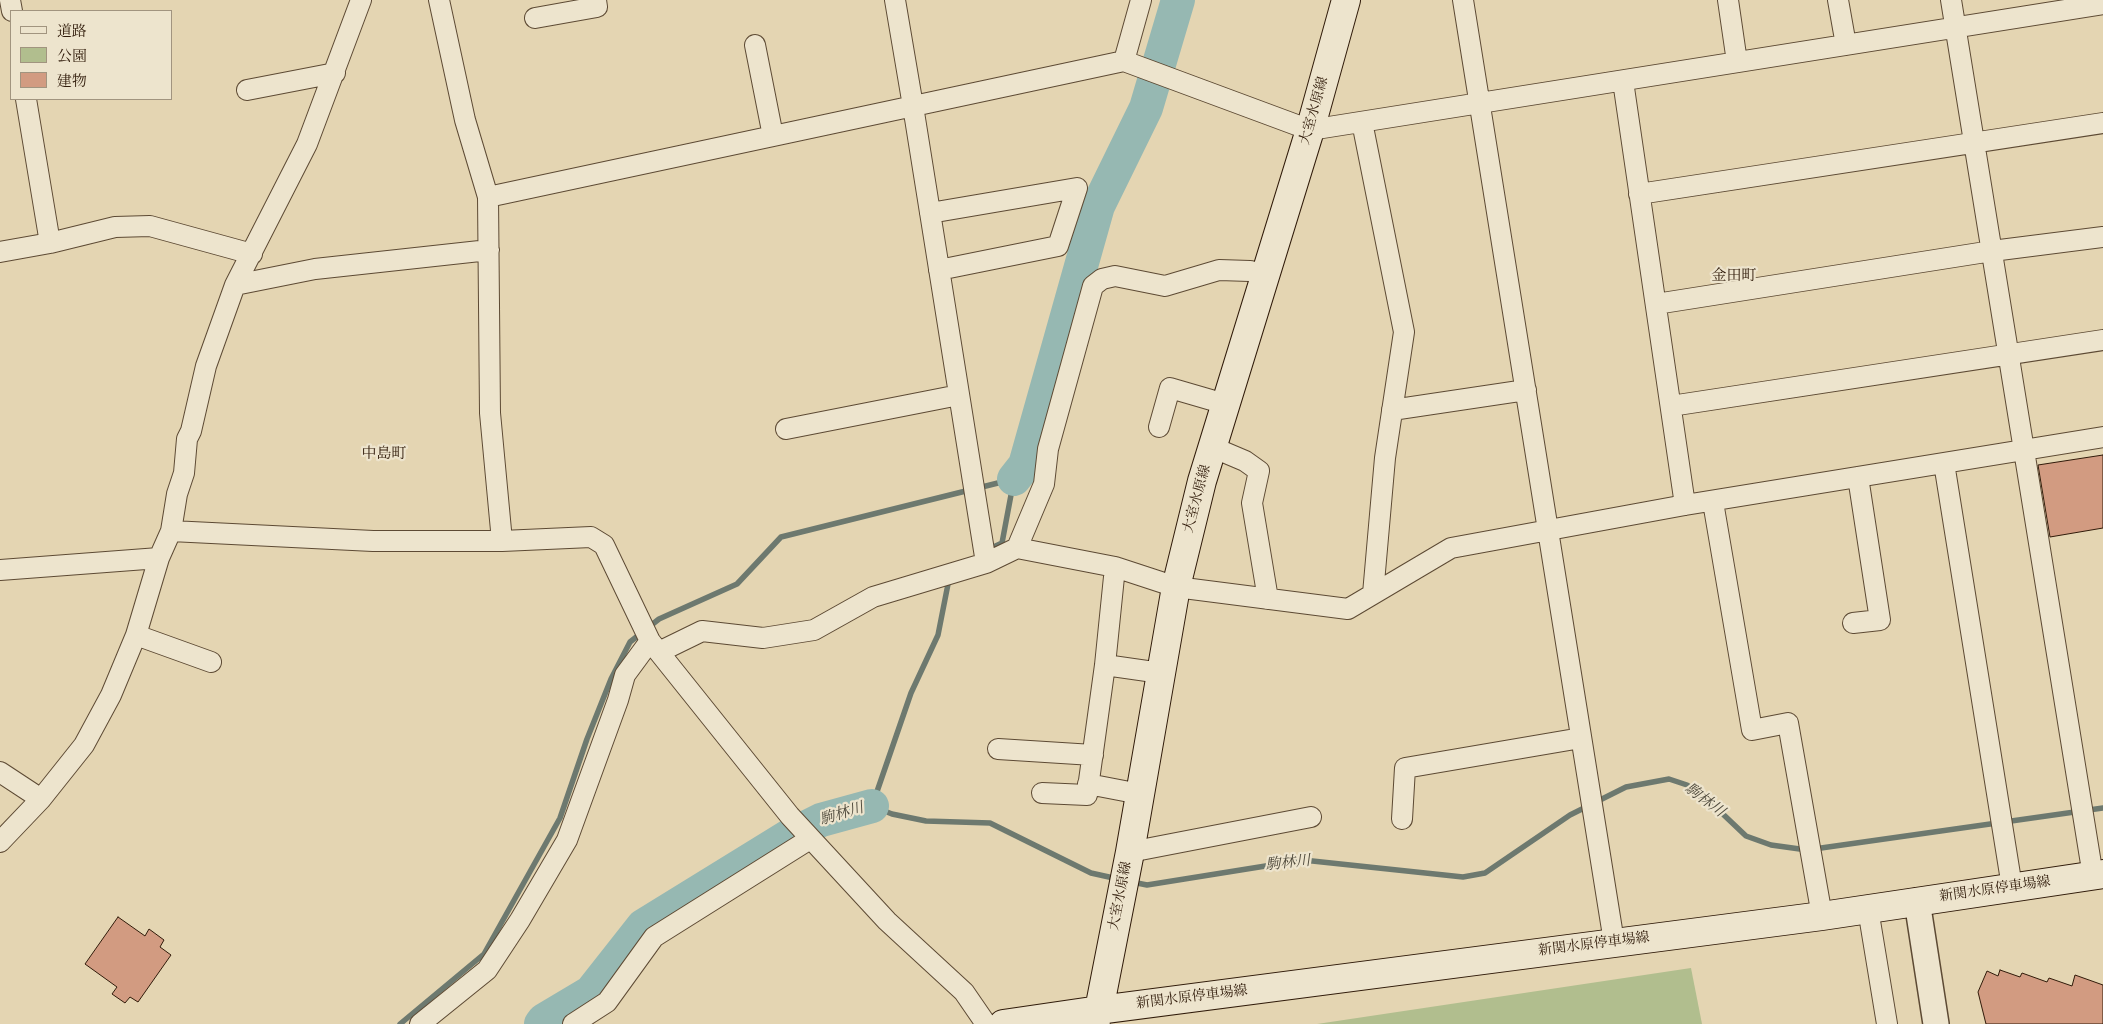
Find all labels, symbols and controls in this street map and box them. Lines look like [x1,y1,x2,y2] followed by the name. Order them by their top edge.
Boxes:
[10,10,172,100] legend
[57,22,87,41] text: 道路
[57,47,87,66] text: 公園
[57,72,87,91] text: 建物
[1297,75,1333,147] street label: 大室水原線
[1712,268,1756,286] district label: 金田町
[362,446,406,464] district label: 中島町
[1181,463,1215,535] street label: 大室水原線
[1681,780,1727,822] water label: 駒林川
[818,800,866,830] water label: 駒林川
[1265,853,1311,875] water label: 駒林川
[1106,860,1136,932] street label: 大室水原線
[1938,874,2052,906] street label: 新関水原停車場線
[1537,930,1651,960] street label: 新関水原停車場線
[1135,983,1249,1013] street label: 新関水原停車場線

